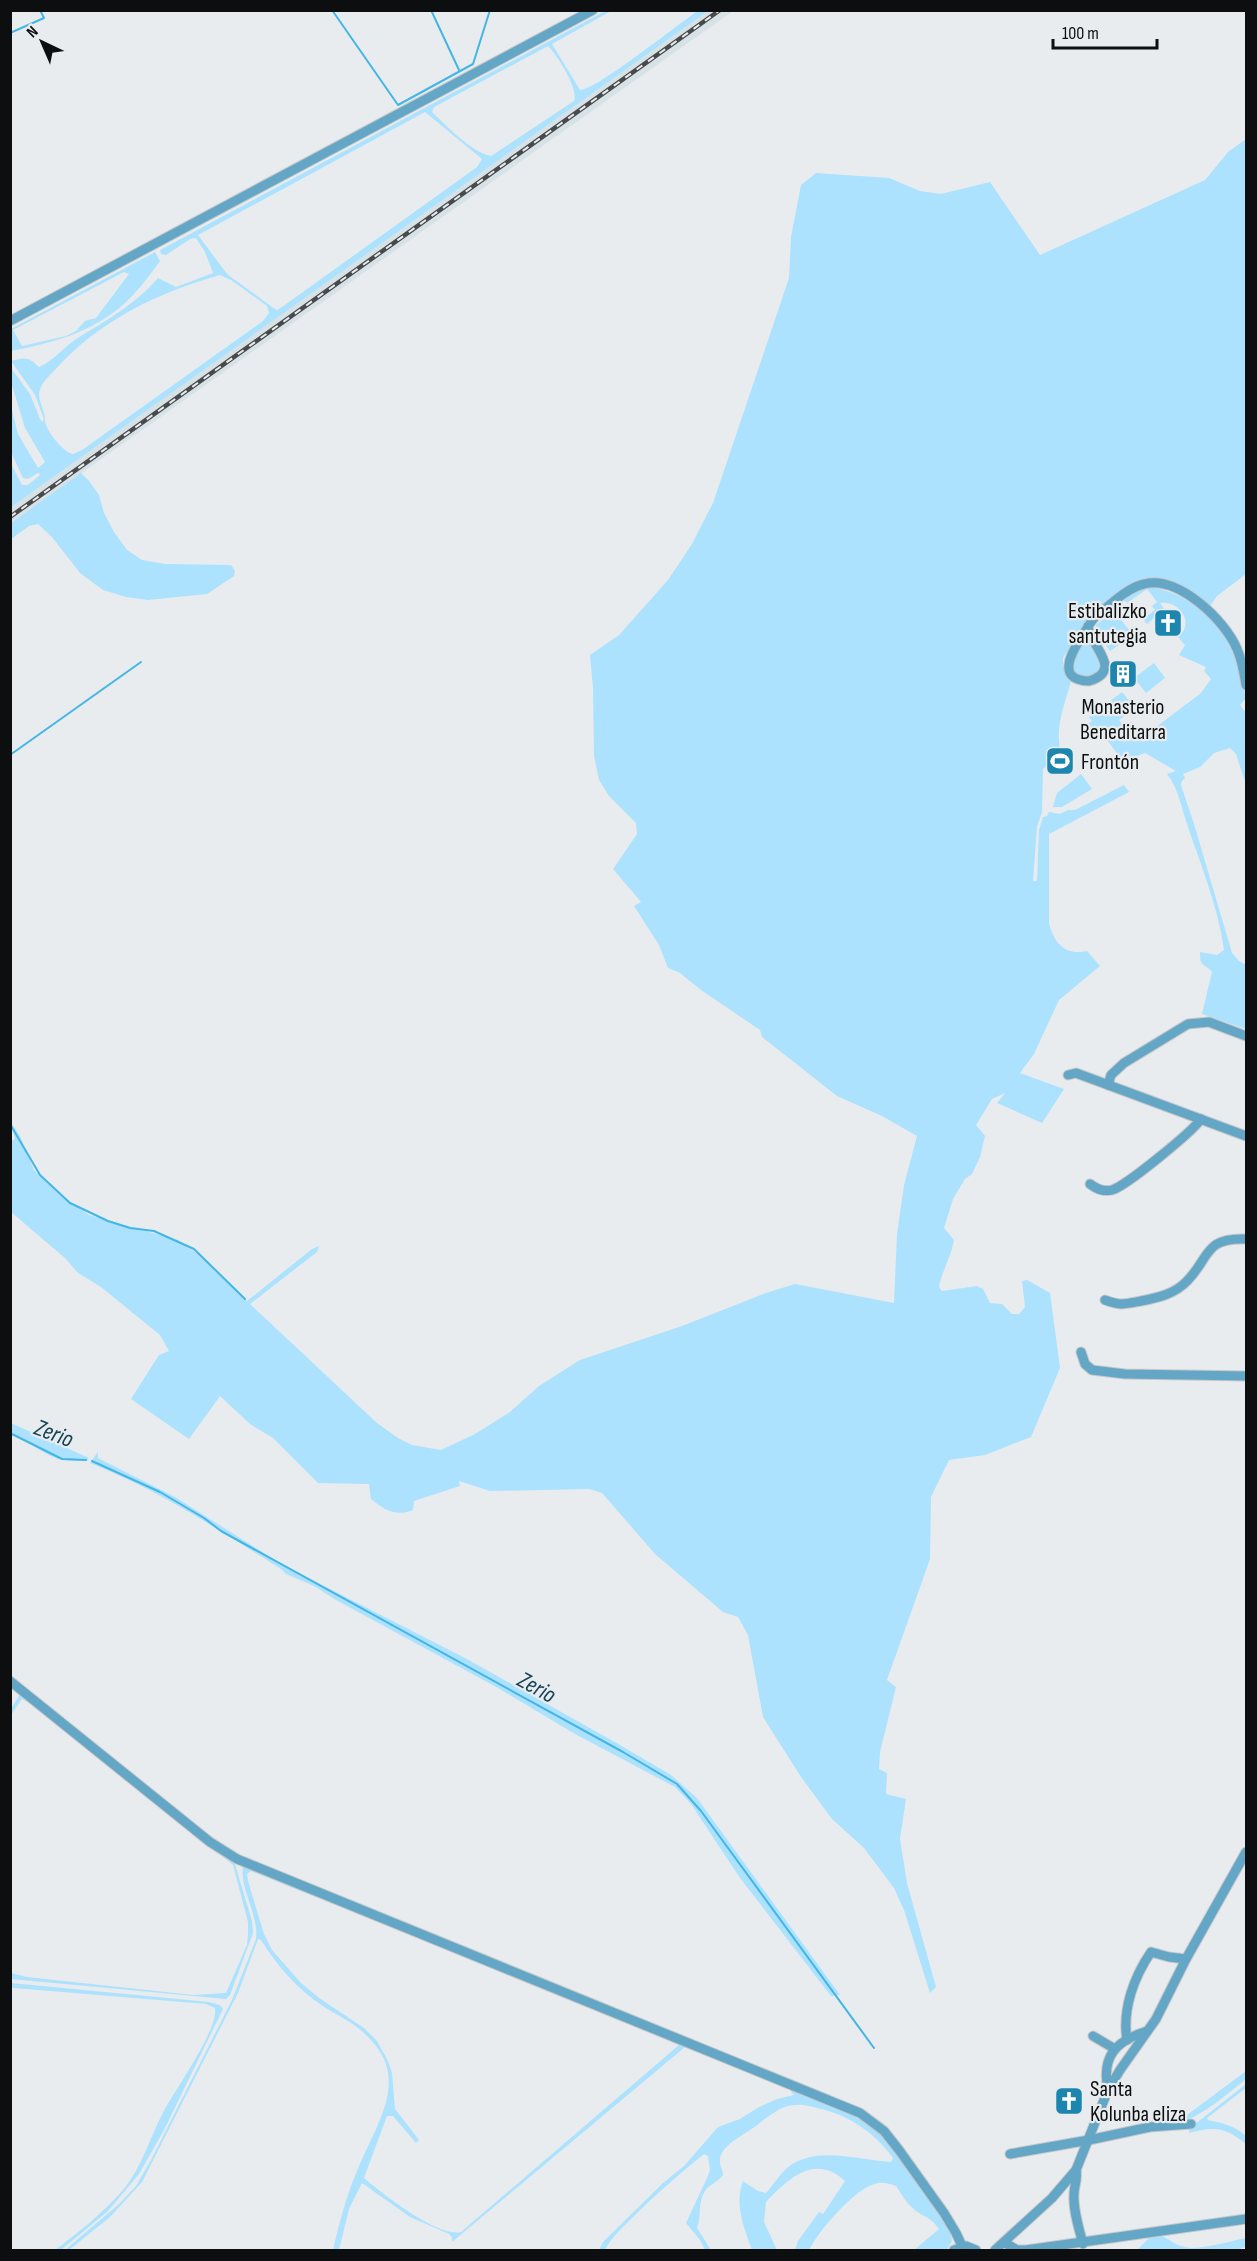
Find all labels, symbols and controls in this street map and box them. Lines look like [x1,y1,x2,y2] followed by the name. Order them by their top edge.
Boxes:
[12,12,72,72] north arrow
[1053,12,1156,50] scale bar
[23,22,42,42] text: N
[1062,23,1099,44] text: 100 m
[1068,598,1147,650] place label: Estibalizko santutegia
[1152,607,1184,639] church icon: Estibalizko santutegia
[1107,658,1139,690] building icon: Monasterio Beneditarra
[1080,694,1166,746] place label: Monasterio Beneditarra
[1044,745,1076,777] sports icon: Frontón
[1081,749,1139,776] place label: Frontón
[29,1412,78,1454] water label: Zerio
[512,1665,561,1710] water label: Zerio
[1090,2076,1186,2128] place label: Santa Kolunba eliza
[1053,2085,1085,2117] church icon: Santa Kolunba eliza

